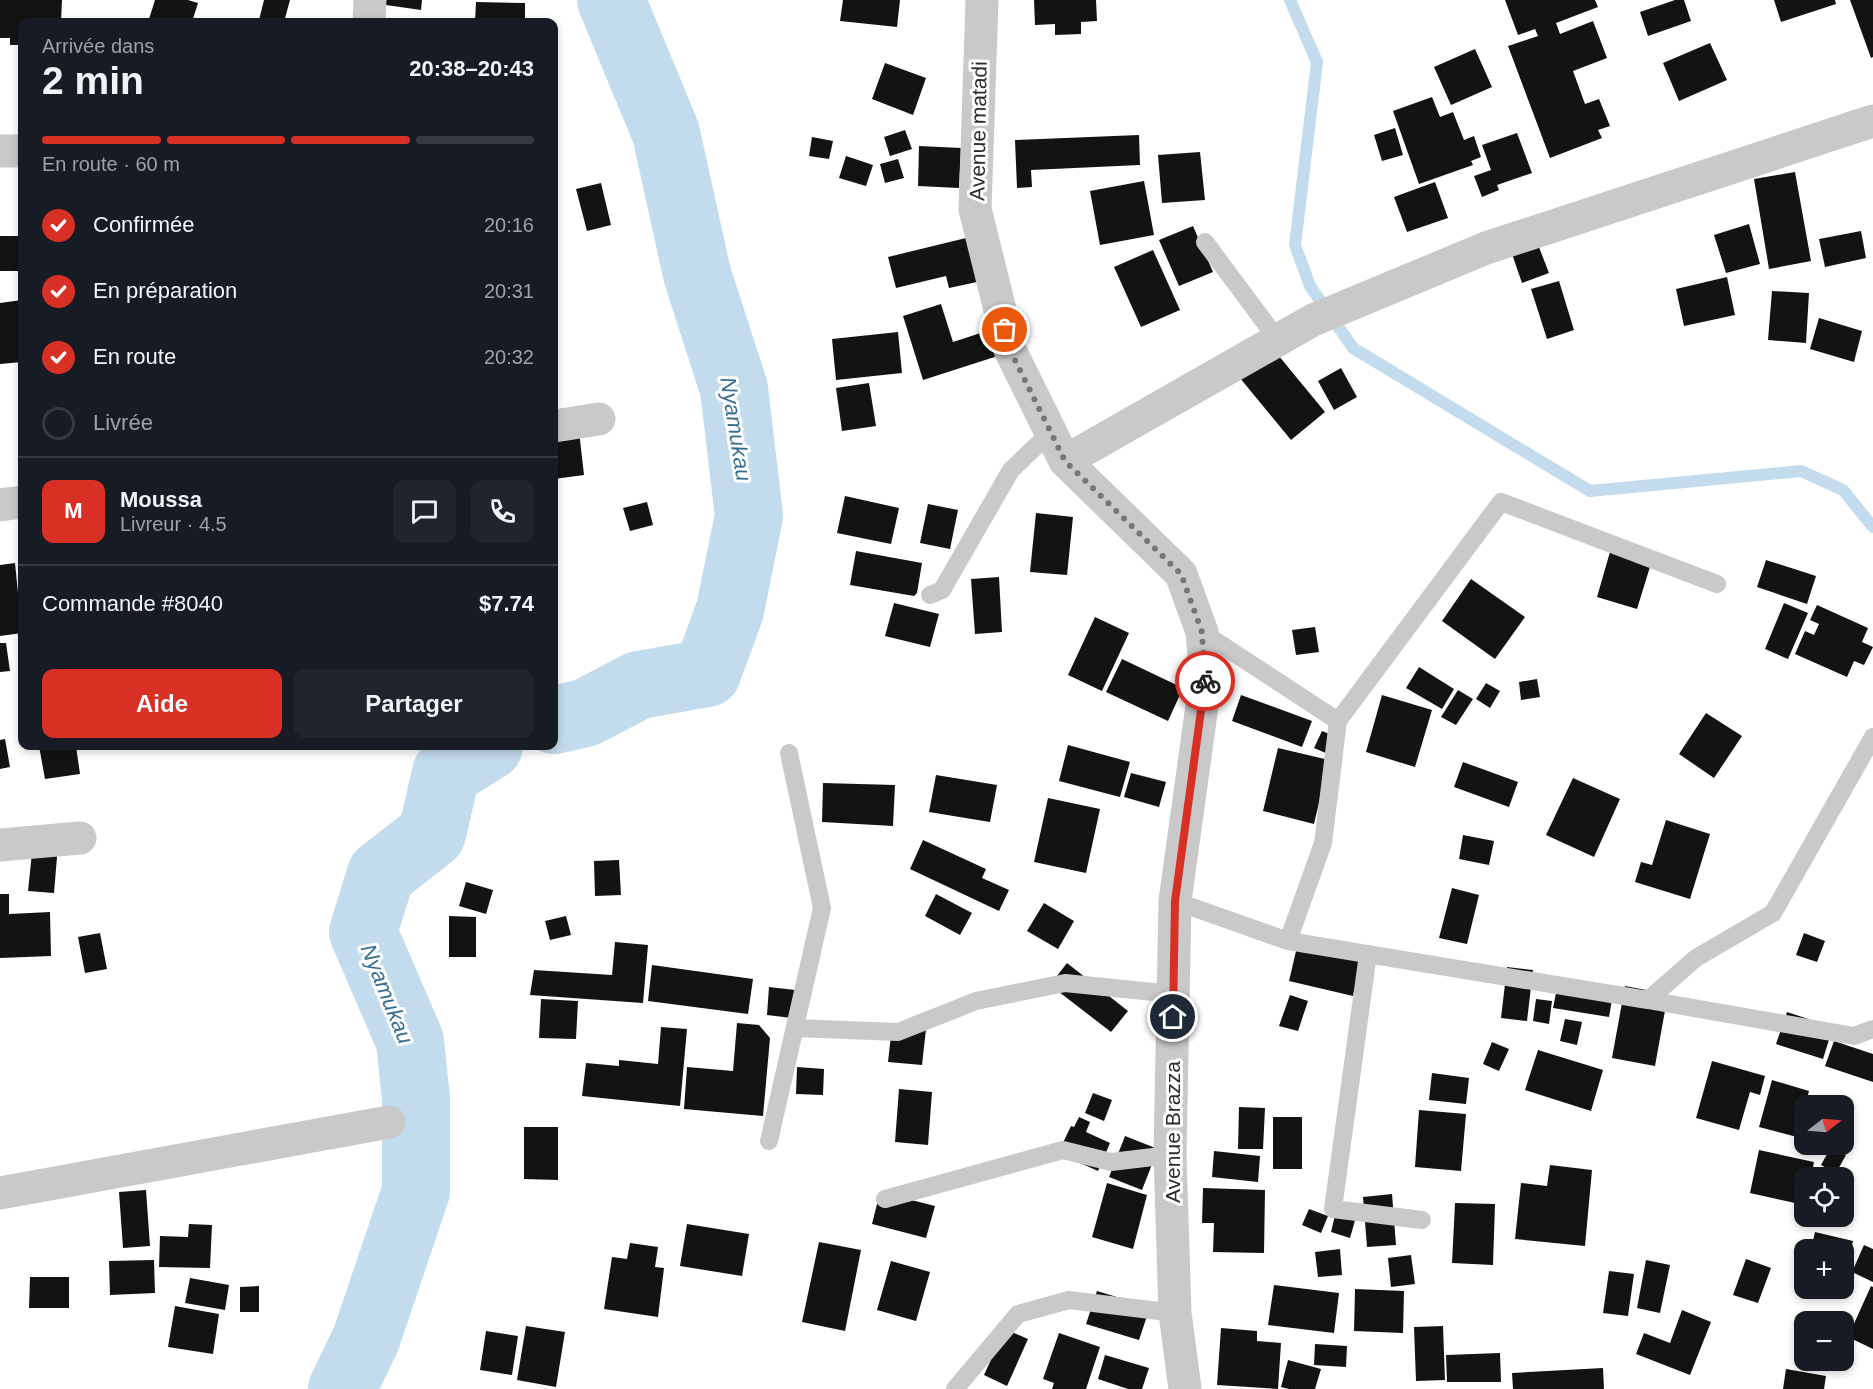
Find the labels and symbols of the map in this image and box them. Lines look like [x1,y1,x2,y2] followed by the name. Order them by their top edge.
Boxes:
[965,61,991,201] street label: Avenue matadi
[979,304,1030,355] pin
[715,375,757,483] water label: Nyamukau
[1175,651,1235,711] courier
[356,941,418,1047] water label: Nyamukau
[1147,991,1198,1042] pin
[1161,1061,1184,1203] street label: Avenue Brazza
[1794,1095,1854,1155] north arrow

